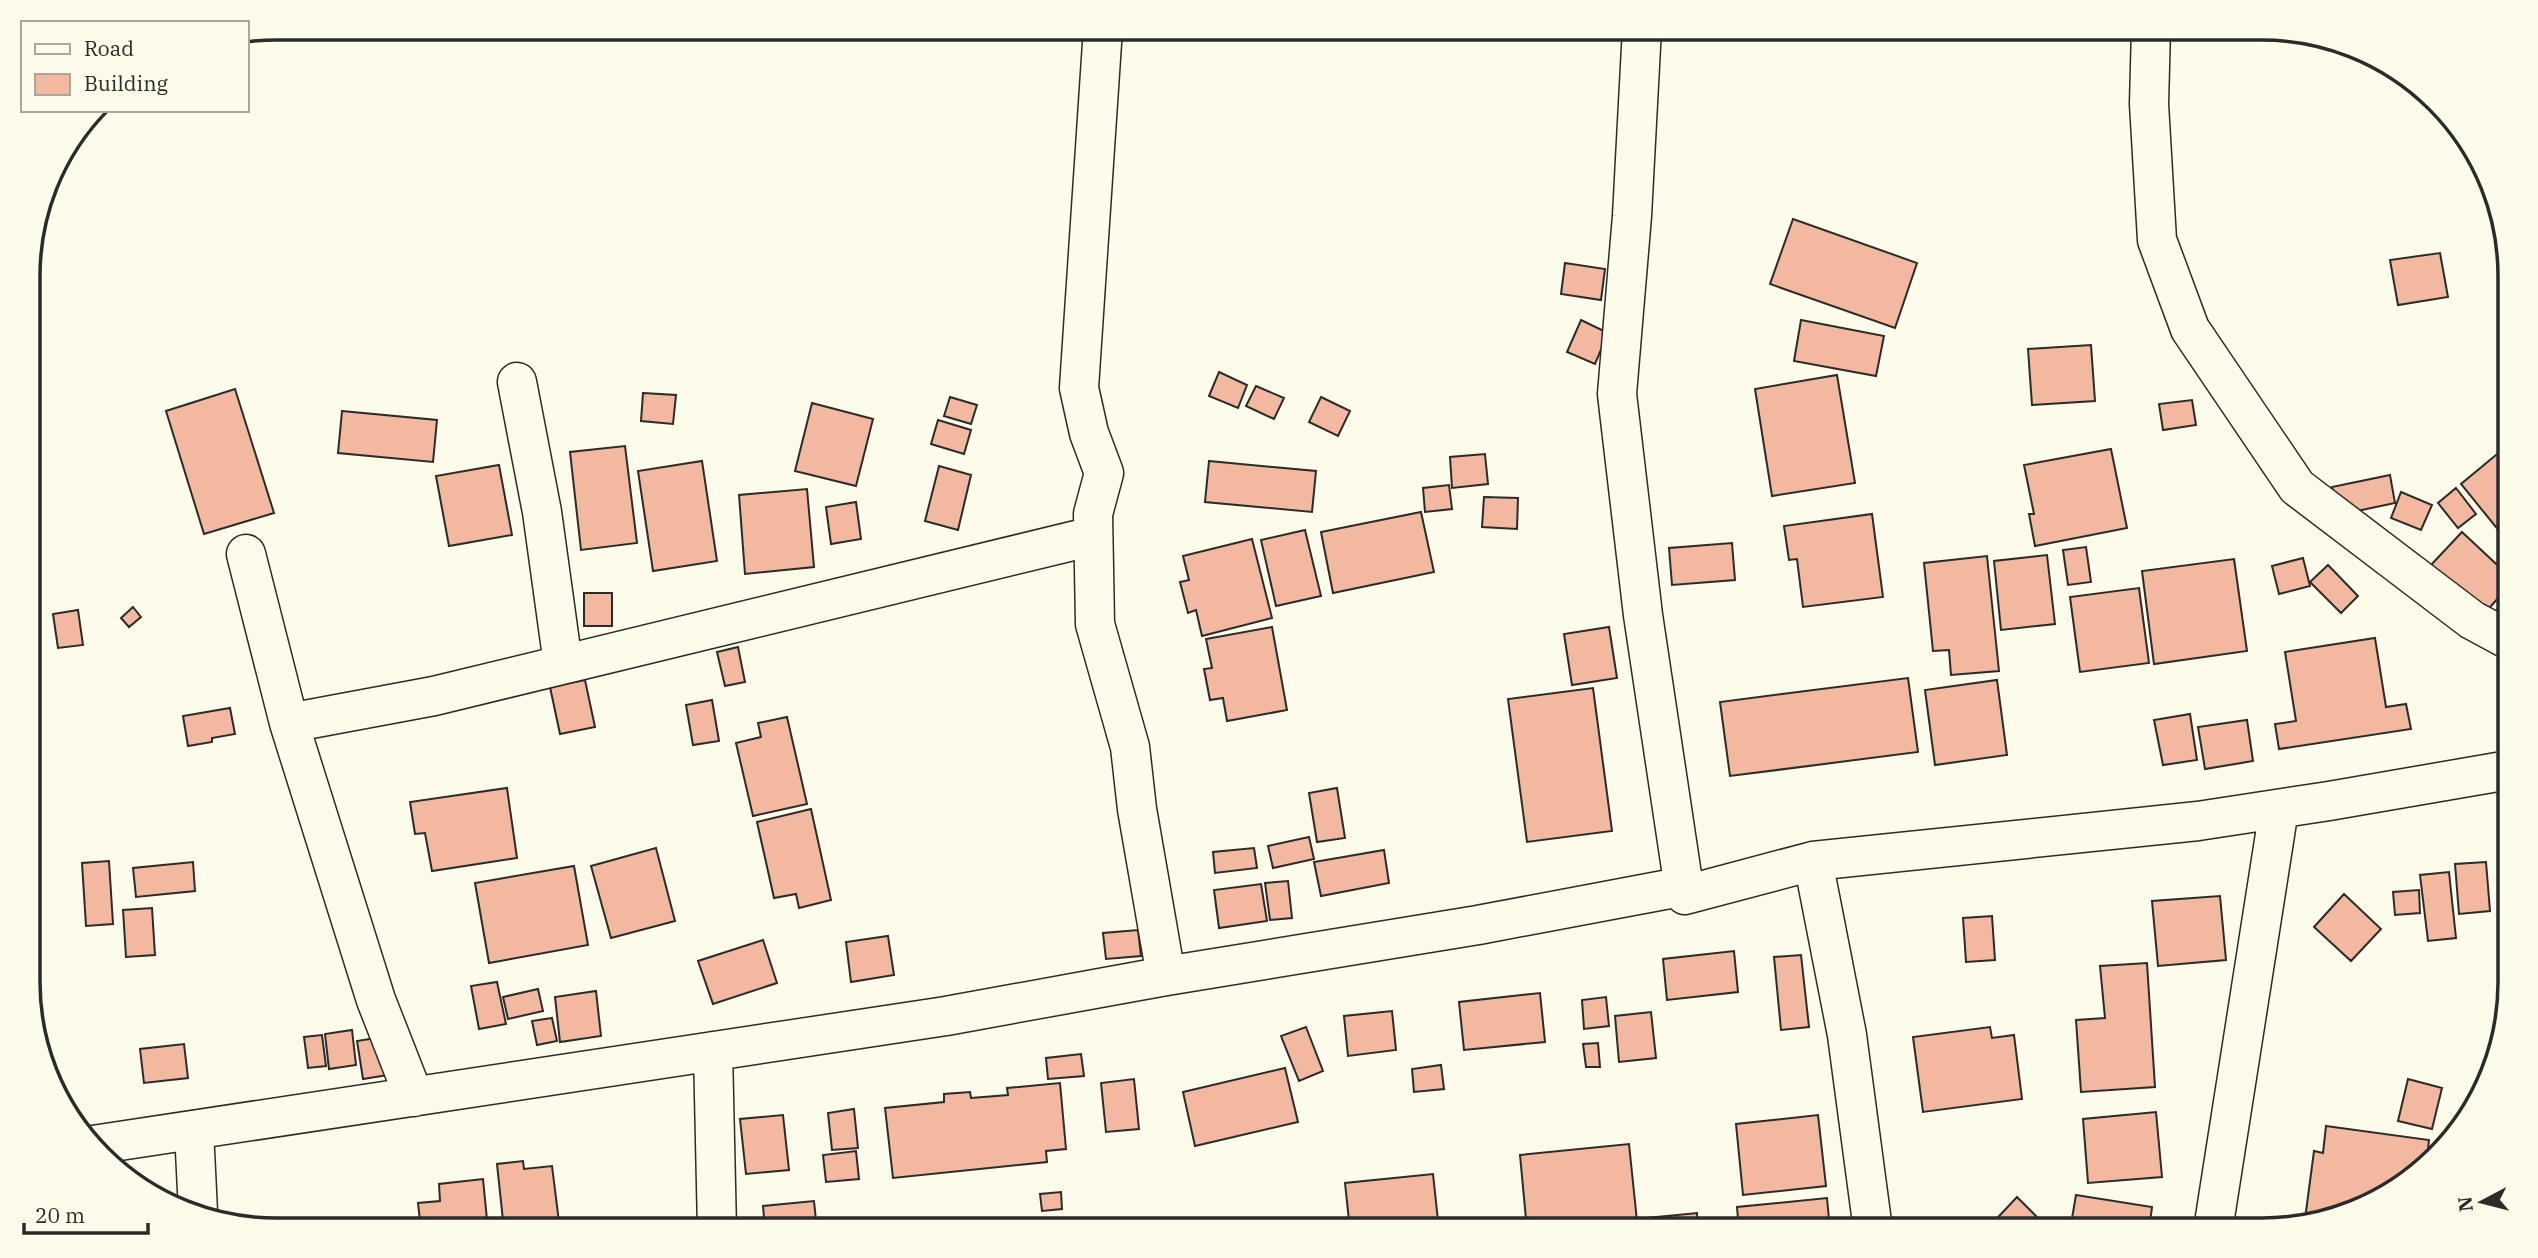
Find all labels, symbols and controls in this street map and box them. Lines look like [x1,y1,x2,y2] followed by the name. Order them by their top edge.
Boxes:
[21,21,248,112] legend
[84,34,134,62] text: Road
[84,69,169,97] text: Building
[2447,1167,2517,1237] north arrow
[24,1192,149,1236] scale bar
[2452,1195,2478,1213] text: N
[35,1201,85,1229] text: 20 m

